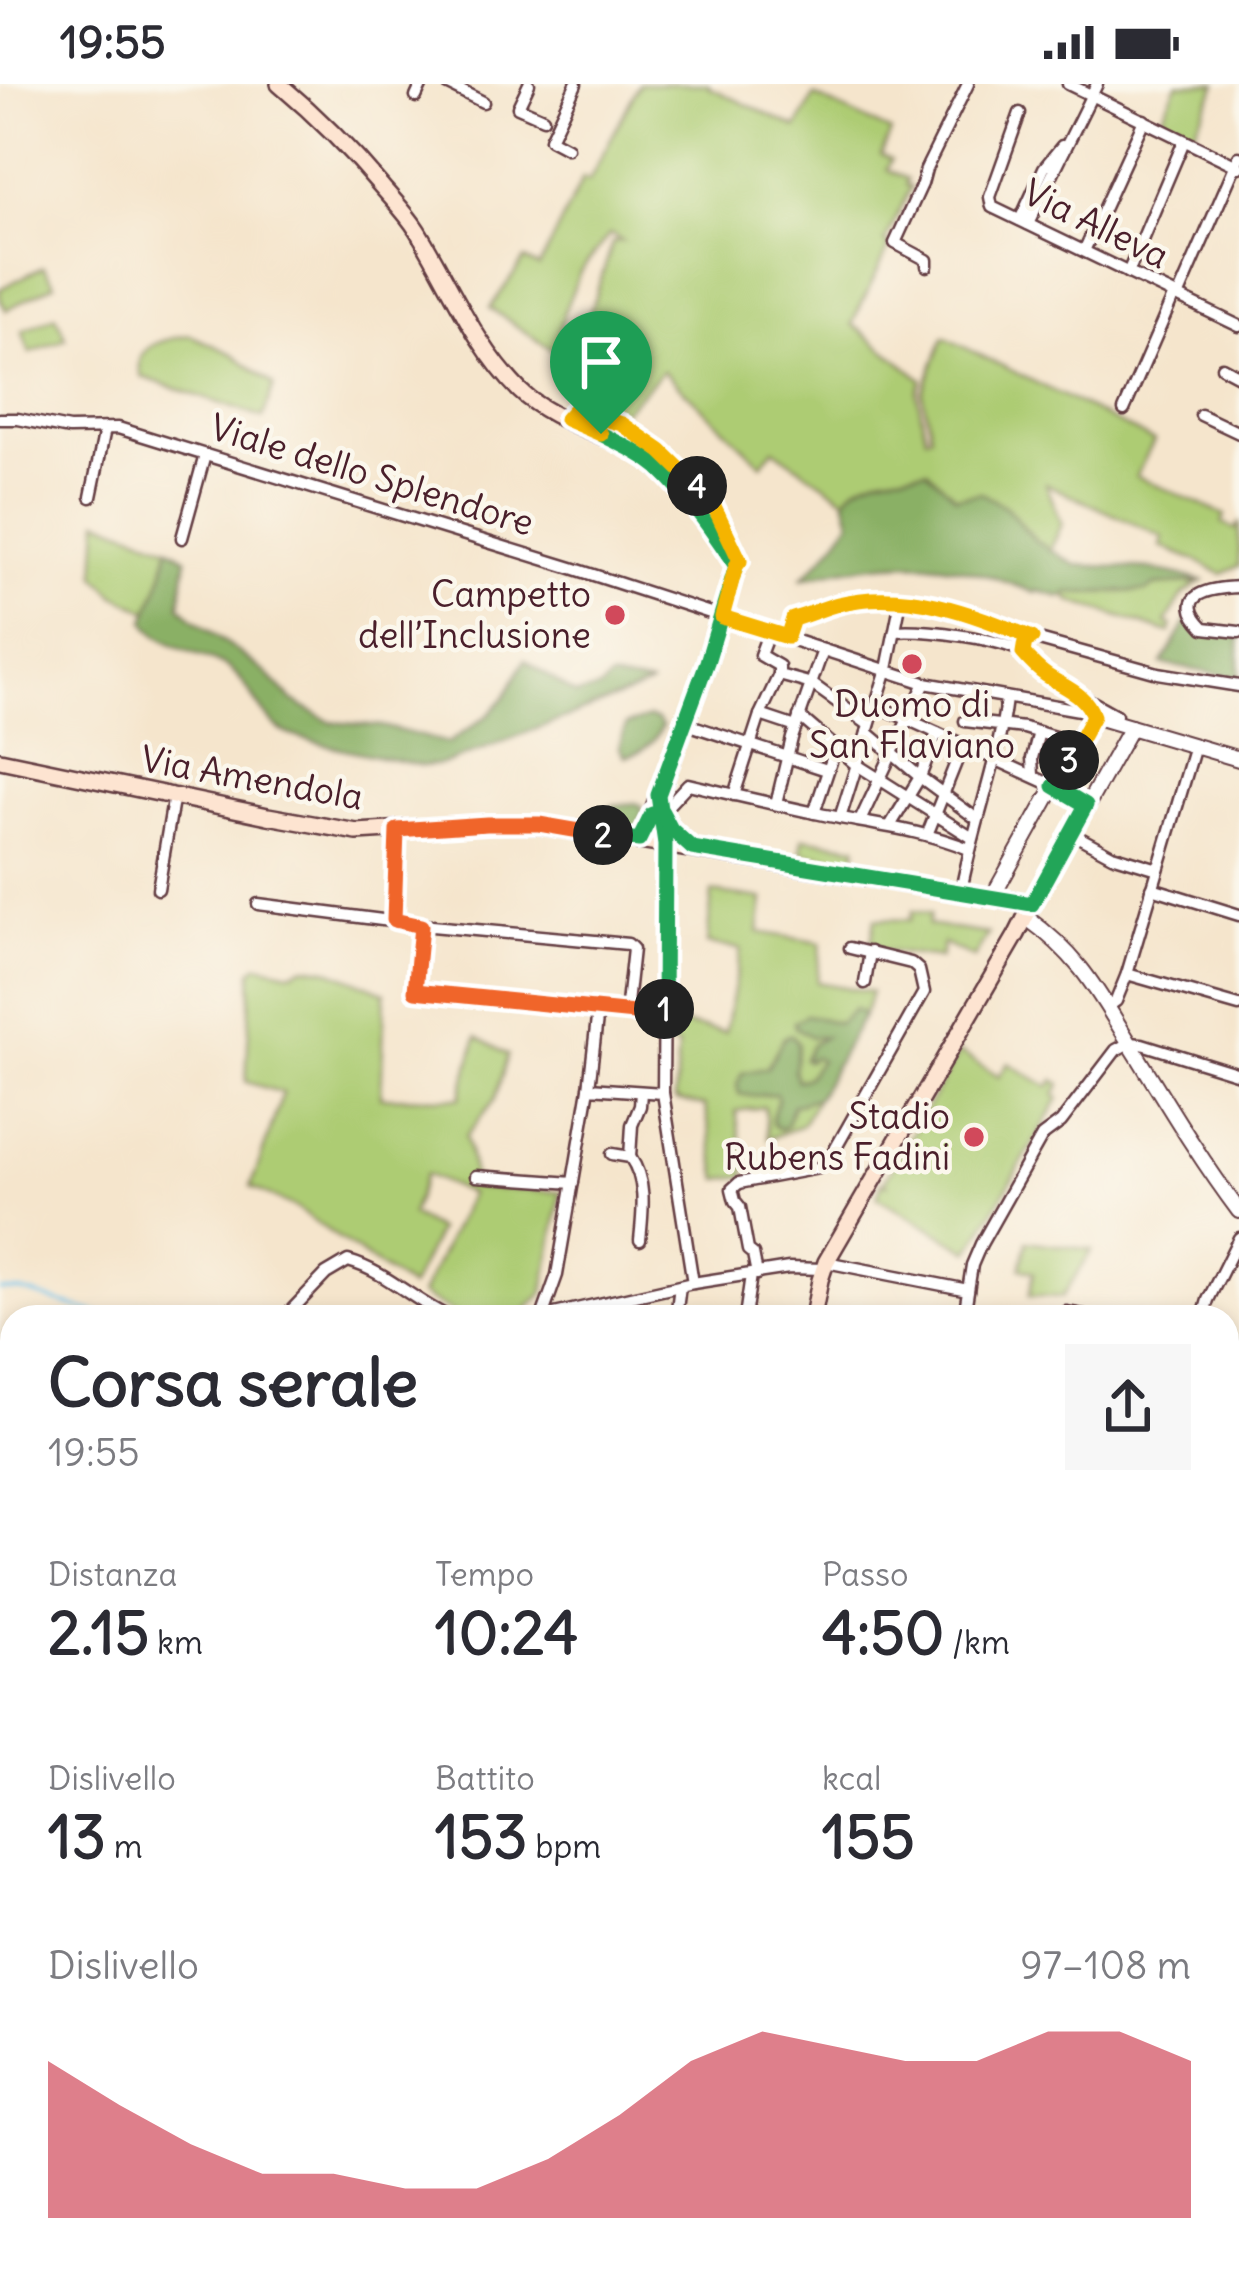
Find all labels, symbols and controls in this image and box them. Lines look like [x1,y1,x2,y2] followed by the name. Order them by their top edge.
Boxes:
[60,14,166,70] text: 19:55
[1016,170,1176,278] street label: Via Alleva
[550,311,652,434] pin
[568,329,634,395] icon: arrive
[205,404,539,546] street label: Viale dello Splendore
[667,456,727,516] pin: 4
[687,465,707,507] text: 4
[358,572,591,658] place label: Campetto dell’Inclusione
[602,602,628,628] marker: Campetto dell’Inclusione
[899,651,925,677] marker: Duomo di San Flaviano
[809,682,1015,768] place label: Duomo di San Flaviano
[1039,730,1099,790] pin: 3
[137,736,367,820] street label: Via Amendola
[1060,739,1078,781] text: 3
[573,805,633,865] pin: 2
[594,814,612,856] text: 2
[634,979,694,1039] pin: 1
[657,988,671,1030] text: 1
[724,1094,950,1180] place label: Stadio Rubens Fadini
[961,1124,987,1150] marker: Stadio Rubens Fadini
[48,1341,418,1424] text: Corsa serale
[1065,1344,1191,1470] button: share
[48,1428,140,1477] text: 19:55
[48,1553,177,1595] text: Distanza
[435,1553,534,1595] text: Tempo
[822,1553,908,1595] text: Passo
[48,1595,149,1670] text: 2.15
[435,1595,578,1670] text: 10:24
[822,1595,944,1670] text: 4:50
[149,1621,203,1663] text: km
[944,1621,1010,1663] text: /km
[48,1757,176,1799] text: Dislivello
[435,1757,535,1799] text: Battito
[822,1757,881,1799] text: kcal
[48,1799,106,1874] text: 13
[435,1799,527,1874] text: 153
[822,1799,915,1874] text: 155
[106,1825,143,1867] text: m
[527,1825,601,1867] text: bpm
[48,1941,199,1990] text: Dislivello
[1020,1941,1191,1990] text: 97–108 m

